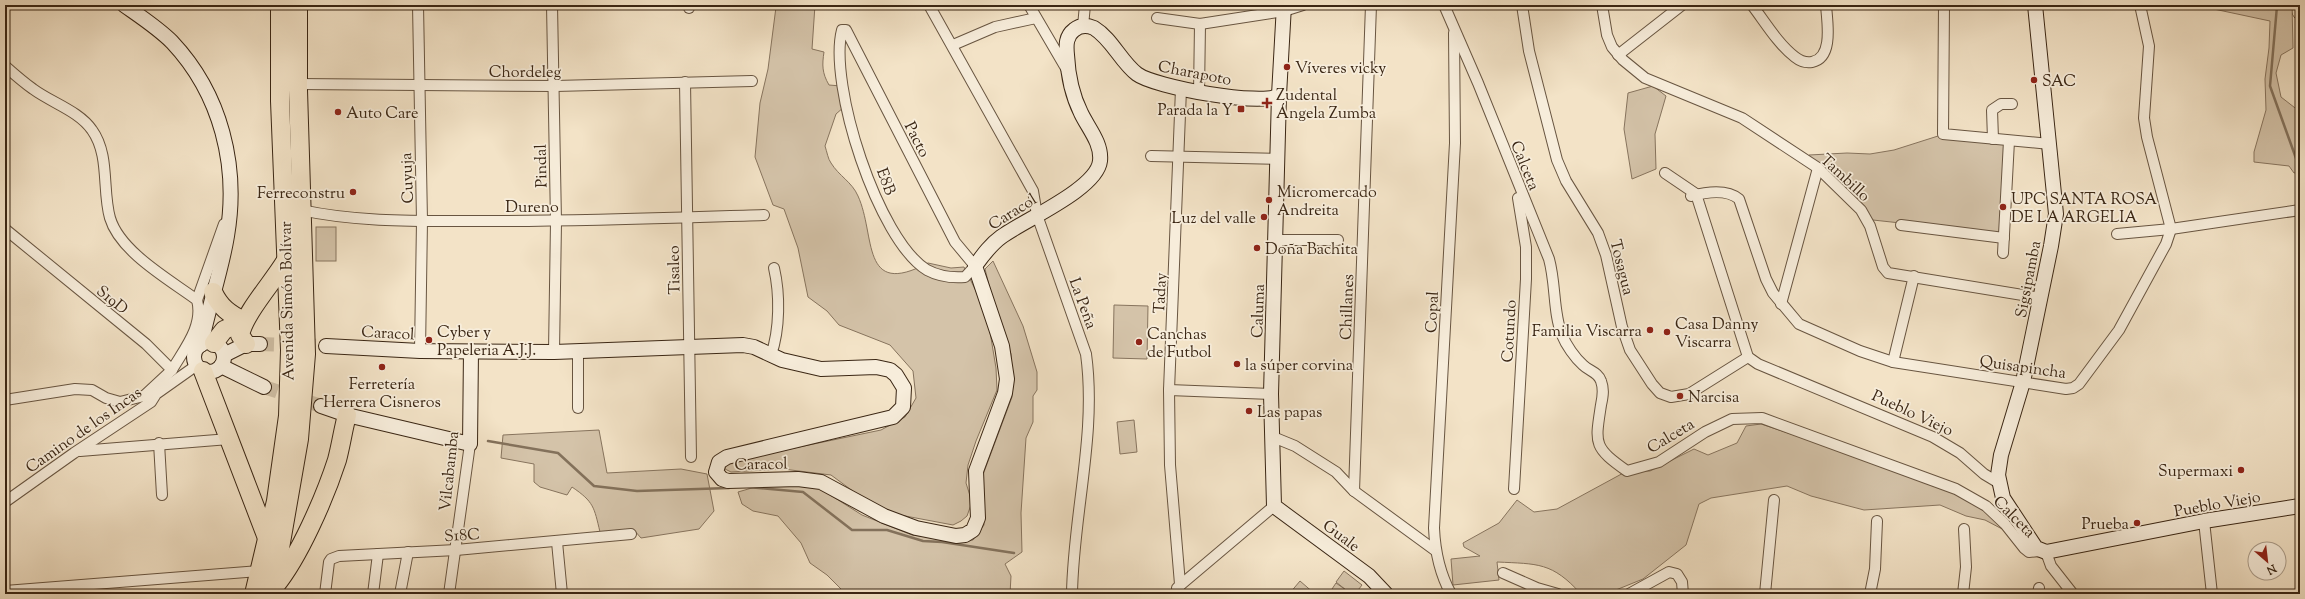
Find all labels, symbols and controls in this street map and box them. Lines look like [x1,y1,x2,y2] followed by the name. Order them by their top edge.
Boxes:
[1156,56,1233,93] street label: Charapoto
[1295,58,1386,81] place label: Víveres vicky
[489,62,562,85] street label: Chordeleg
[1282,62,1292,72] marker: Víveres vicky
[2042,71,2076,94] place label: SAC
[2029,75,2039,85] marker: SAC
[1276,85,1377,126] place label: Zudental Ángela Zumba
[1261,97,1273,109] marker: Zudental Ángela Zumba
[1157,100,1234,123] place label: Parada la Y
[346,103,419,126] place label: Auto Care
[1236,104,1246,114] marker: Parada la Y
[333,107,343,117] marker: Auto Care
[897,118,935,162] street label: Pacto
[1503,138,1544,195] street label: Calceta
[531,143,554,188] street label: Pindal
[1814,150,1875,208] street label: Tambillo
[396,151,421,204] street label: Cuyuja
[869,165,900,199] street label: E8B
[1277,182,1377,223] place label: Micromercado Andreita
[257,183,345,206] place label: Ferreconstru
[348,187,358,197] marker: Ferreconstru
[985,189,1042,237] street label: Caracol
[2011,189,2157,230] place label: UPC SANTA ROSA DE LA ARGELIA
[1264,195,1274,205] marker: Micromercado Andreita
[505,197,559,220] street label: Dureno
[1998,202,2008,212] marker: UPC SANTA ROSA DE LA ARGELIA
[1172,208,1256,231] place label: Luz del valle
[1259,212,1269,222] marker: Luz del valle
[276,221,301,381] street label: Avenida Simón Bolívar
[1603,237,1639,298] street label: Tosagua
[2011,238,2048,320] street label: Sigsipamba
[1265,239,1358,262] place label: Doña Bachita
[1252,243,1262,253] marker: Doña Bachita
[664,245,687,295] street label: Tisaleo
[1149,272,1174,314] street label: Taday
[1336,274,1361,341] street label: Chillanes
[1062,275,1102,333] street label: La Peña
[90,281,132,321] street label: S19D
[1247,283,1272,339] street label: Caluma
[1421,290,1446,334] street label: Copal
[1497,299,1524,363] street label: Cotundo
[1675,314,1759,355] place label: Casa Danny Viscarra
[1532,321,1643,344] place label: Familia Viscarra
[361,322,416,347] street label: Caracol
[437,322,536,363] place label: Cyber y Papeleria A.J.J.
[1147,324,1212,365] place label: Canchas de Futbol
[1645,325,1655,335] marker: Familia Viscarra
[1662,327,1672,337] marker: Casa Danny Viscarra
[424,335,434,345] marker: Cyber y Papeleria A.J.J.
[1134,337,1144,347] marker: Canchas de Futbol
[1978,351,2068,386] street label: Quisapincha
[1245,355,1354,378] place label: la súper corvina
[1232,359,1242,369] marker: la súper corvina
[377,362,387,372] marker: Ferretería Herrera Cisneros
[323,374,441,415] place label: Ferretería Herrera Cisneros
[22,382,147,480] street label: Camino de los Incas
[1867,385,1957,443] street label: Pueblo Viejo
[1688,387,1740,410] place label: Narcisa
[1675,391,1685,401] marker: Narcisa
[1257,402,1322,425] place label: Las papas
[1244,406,1254,416] marker: Las papas
[1643,414,1700,460] street label: Calceta
[435,429,466,513] street label: Vilcabamba
[734,454,788,477] street label: Caracol
[2158,461,2233,484] place label: Supermaxi
[2236,465,2246,475] marker: Supermaxi
[2172,487,2263,524] street label: Pueblo Viejo
[1987,491,2040,545] street label: Calceta
[2082,514,2130,537] place label: Prueba
[1317,515,1364,559] street label: Guale
[2132,518,2142,528] marker: Prueba
[443,524,481,549] street label: S18C
[2247,541,2287,581] north arrow
[2263,559,2280,578] text: N

